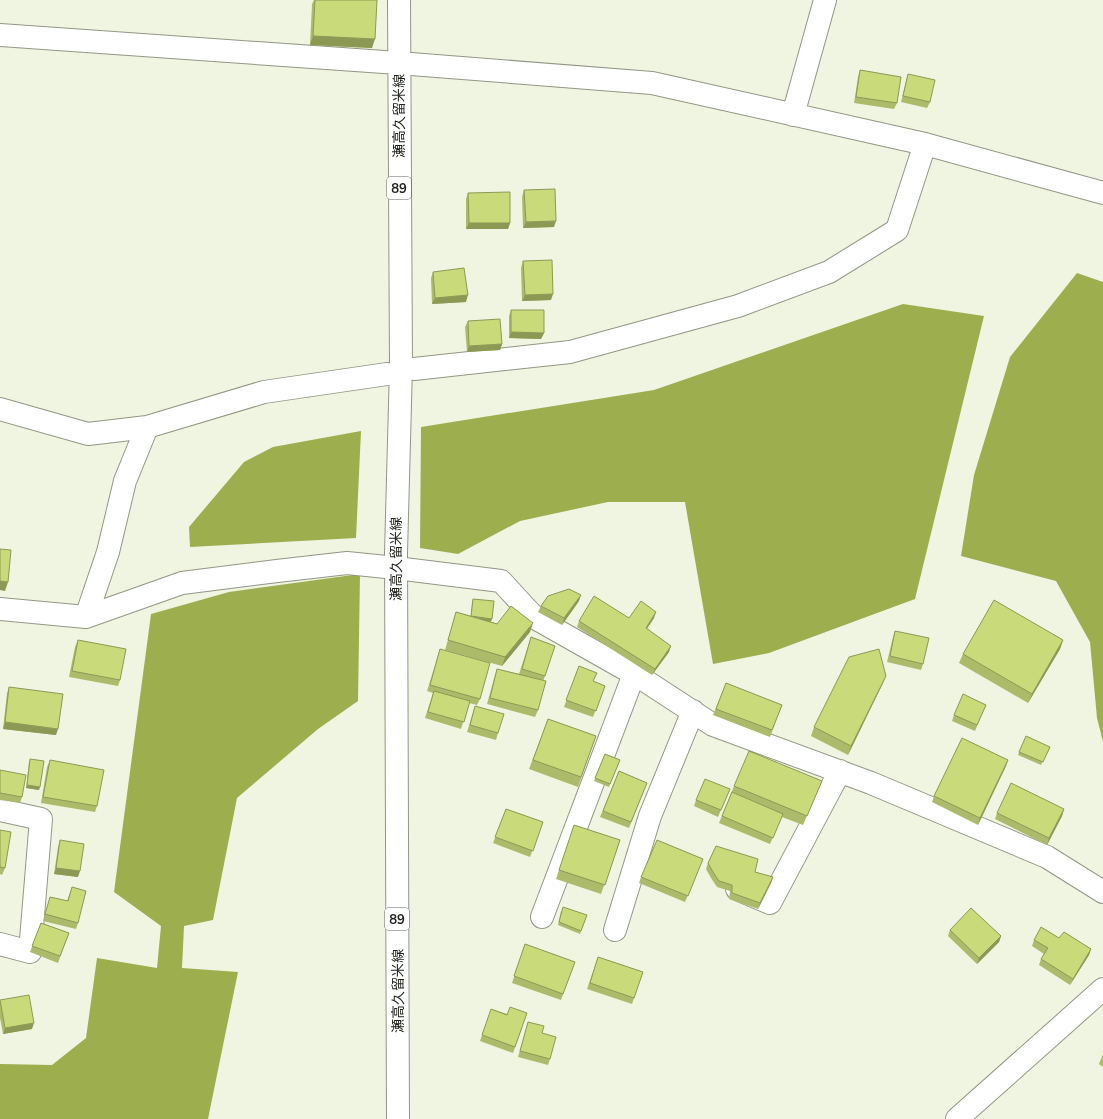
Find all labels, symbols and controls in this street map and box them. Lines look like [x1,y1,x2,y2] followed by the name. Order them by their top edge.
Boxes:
[390,74,408,158] street label: 瀬高久留米線
[387,177,411,199] road number: 89
[387,517,405,601] street label: 瀬高久留米線
[385,908,409,930] road number: 89
[389,949,407,1033] street label: 瀬高久留米線

